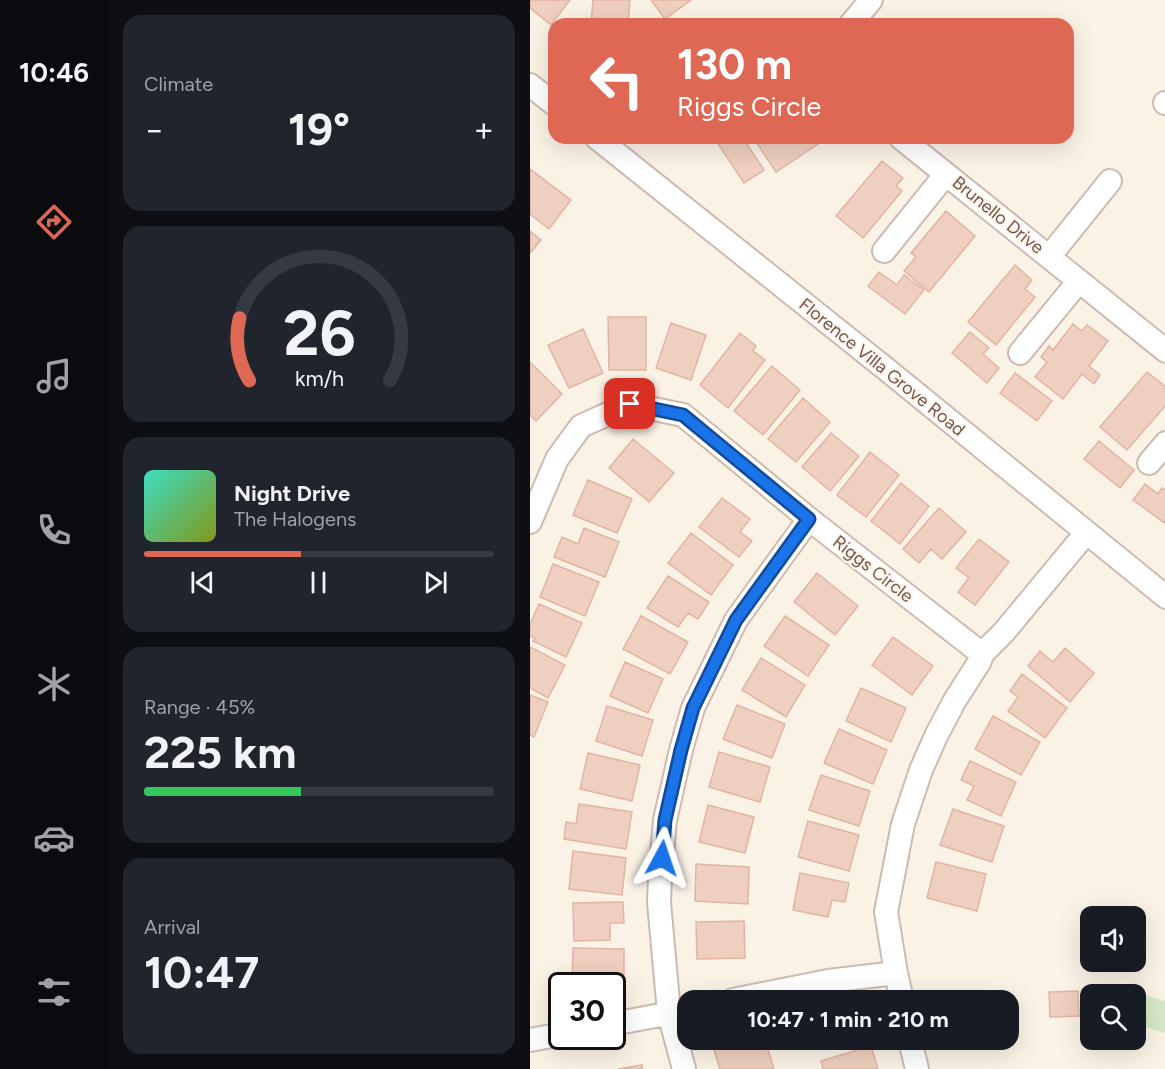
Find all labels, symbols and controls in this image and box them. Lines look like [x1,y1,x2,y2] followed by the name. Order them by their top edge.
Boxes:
[677,39,792,90] text: 130 m
[578,42,656,120] icon: left
[19,56,89,89] text: 10:46
[144,72,213,96] text: Climate
[677,90,821,123] text: Riggs Circle
[288,102,350,156] text: 19°
[144,110,165,149] text: −
[473,110,494,149] text: +
[948,171,1048,259] street label: Brunello Drive
[33,201,75,243] icon: directions
[795,293,969,441] street label: Florence Villa Grove Road
[283,296,355,371] text: 26
[33,355,75,397] icon: music
[295,366,343,391] text: km/h
[604,378,655,429] pin
[613,387,646,420] icon: arrive
[234,480,350,507] text: Night Drive
[234,507,356,531] text: The Halogens
[33,509,75,551] icon: phone
[828,531,918,607] street label: Riggs Circle
[186,566,219,599] icon: previous
[302,566,335,599] icon: pause
[419,566,452,599] icon: next
[33,663,75,705] icon: climate
[144,695,255,719] text: Range · 45%
[144,725,296,779] text: 225 km
[33,817,75,859] icon: car
[630,826,694,890] position arrow
[1080,906,1146,1050] map controls
[1080,906,1146,972] button: sound
[144,915,200,939] text: Arrival
[144,945,259,999] text: 10:47
[33,971,75,1013] icon: filters
[548,972,626,1050] speed limit sign: 30
[1080,984,1146,1050] button: search
[747,1006,949,1033] text: 10:47 · 1 min · 210 m

